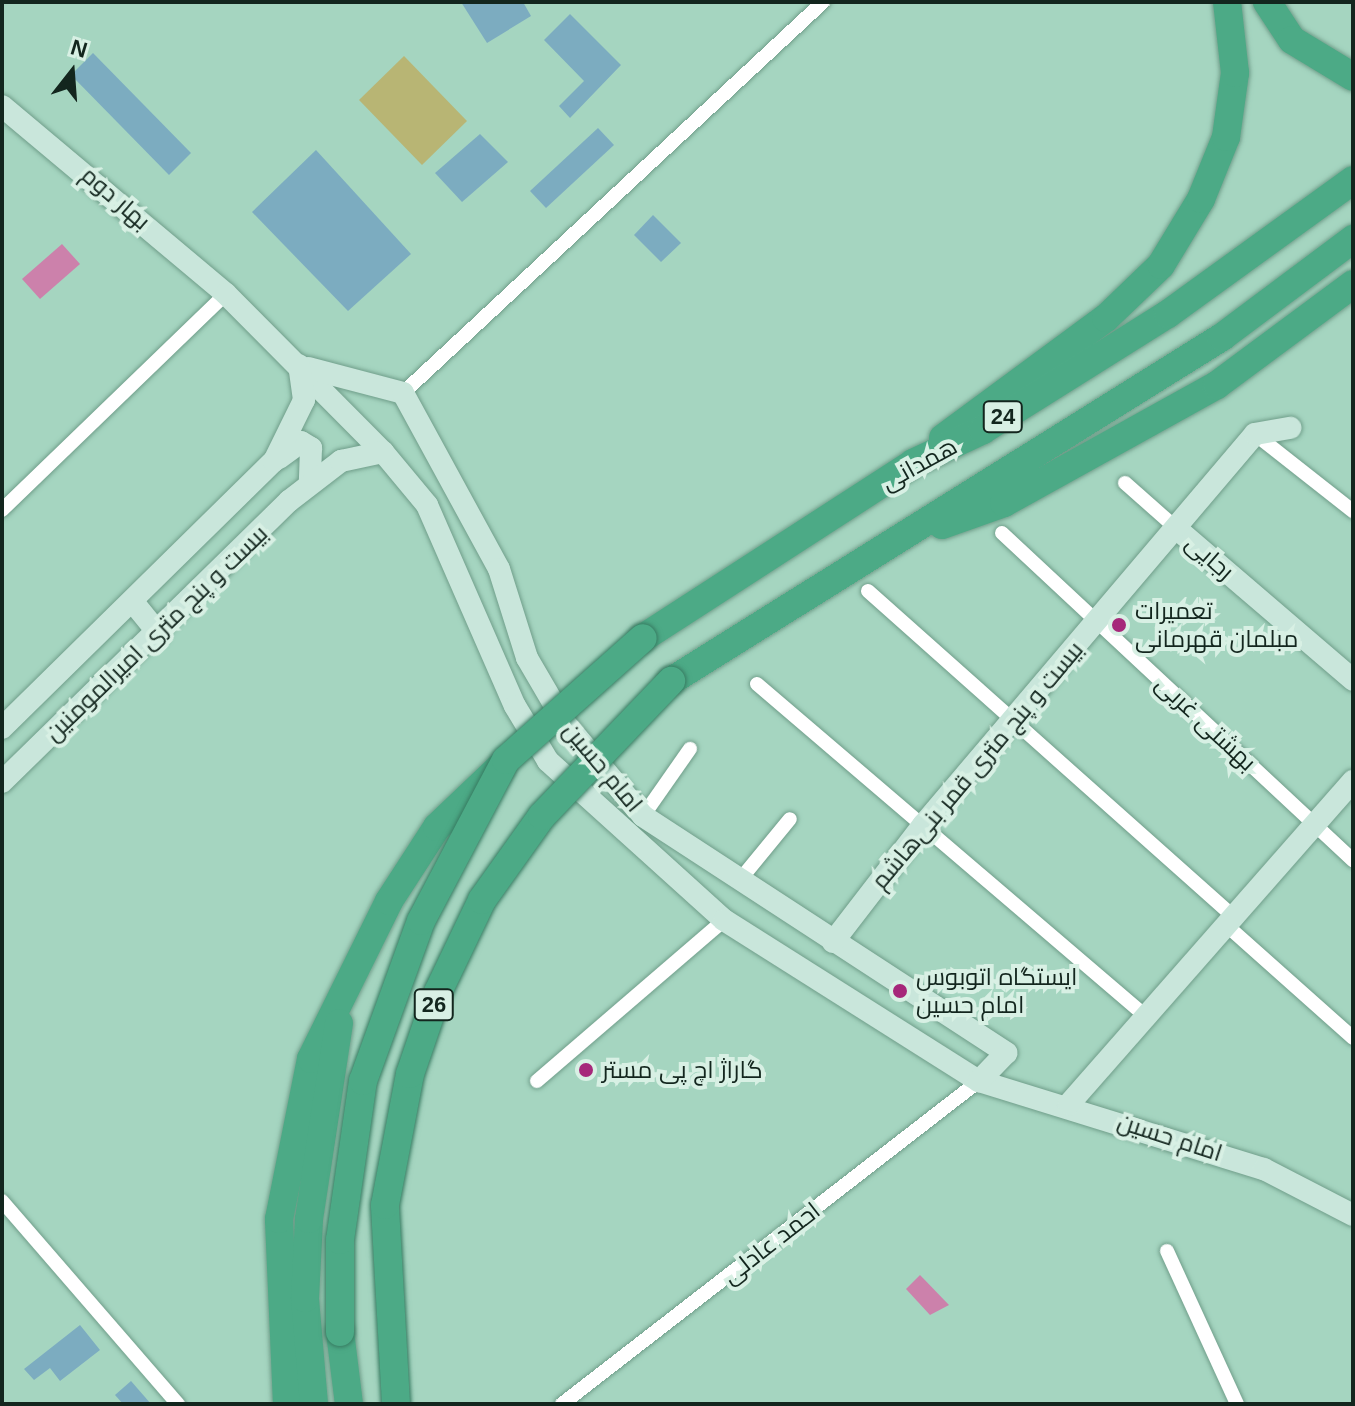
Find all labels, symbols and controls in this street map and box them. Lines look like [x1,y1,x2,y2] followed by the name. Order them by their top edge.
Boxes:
[32,32,112,112] north arrow
[68,34,90,63] text: N
[76,160,156,236] street label: بهار دوم
[981,399,1025,435] road number: 24
[876,431,962,497] street label: همدانی
[39,519,273,747] street label: بیست و پنج متری امیرالمومنین
[1180,528,1240,586] street label: رجایی
[1135,597,1298,653] place label: تعمیرات مبلمان قهرمانی
[1110,616,1128,634] marker: تعمیرات مبلمان قهرمانی
[865,635,1089,895] street label: بیست و پنج متری قمر بنی‌هاشم
[1150,669,1262,777] street label: بهشتی غربی
[557,716,649,818] street label: امام حسین
[916,963,1077,1019] place label: ایستگاه اتوبوس امام حسین
[891,982,909,1000] marker: ایستگاه اتوبوس امام حسین
[412,987,456,1023] road number: 26
[602,1056,763,1084] place label: گاراژ اچ پی مستر
[577,1061,595,1079] marker: گاراژ اچ پی مستر
[1114,1107,1226,1167] street label: امام حسین
[716,1196,826,1290] street label: احمد عادلی

